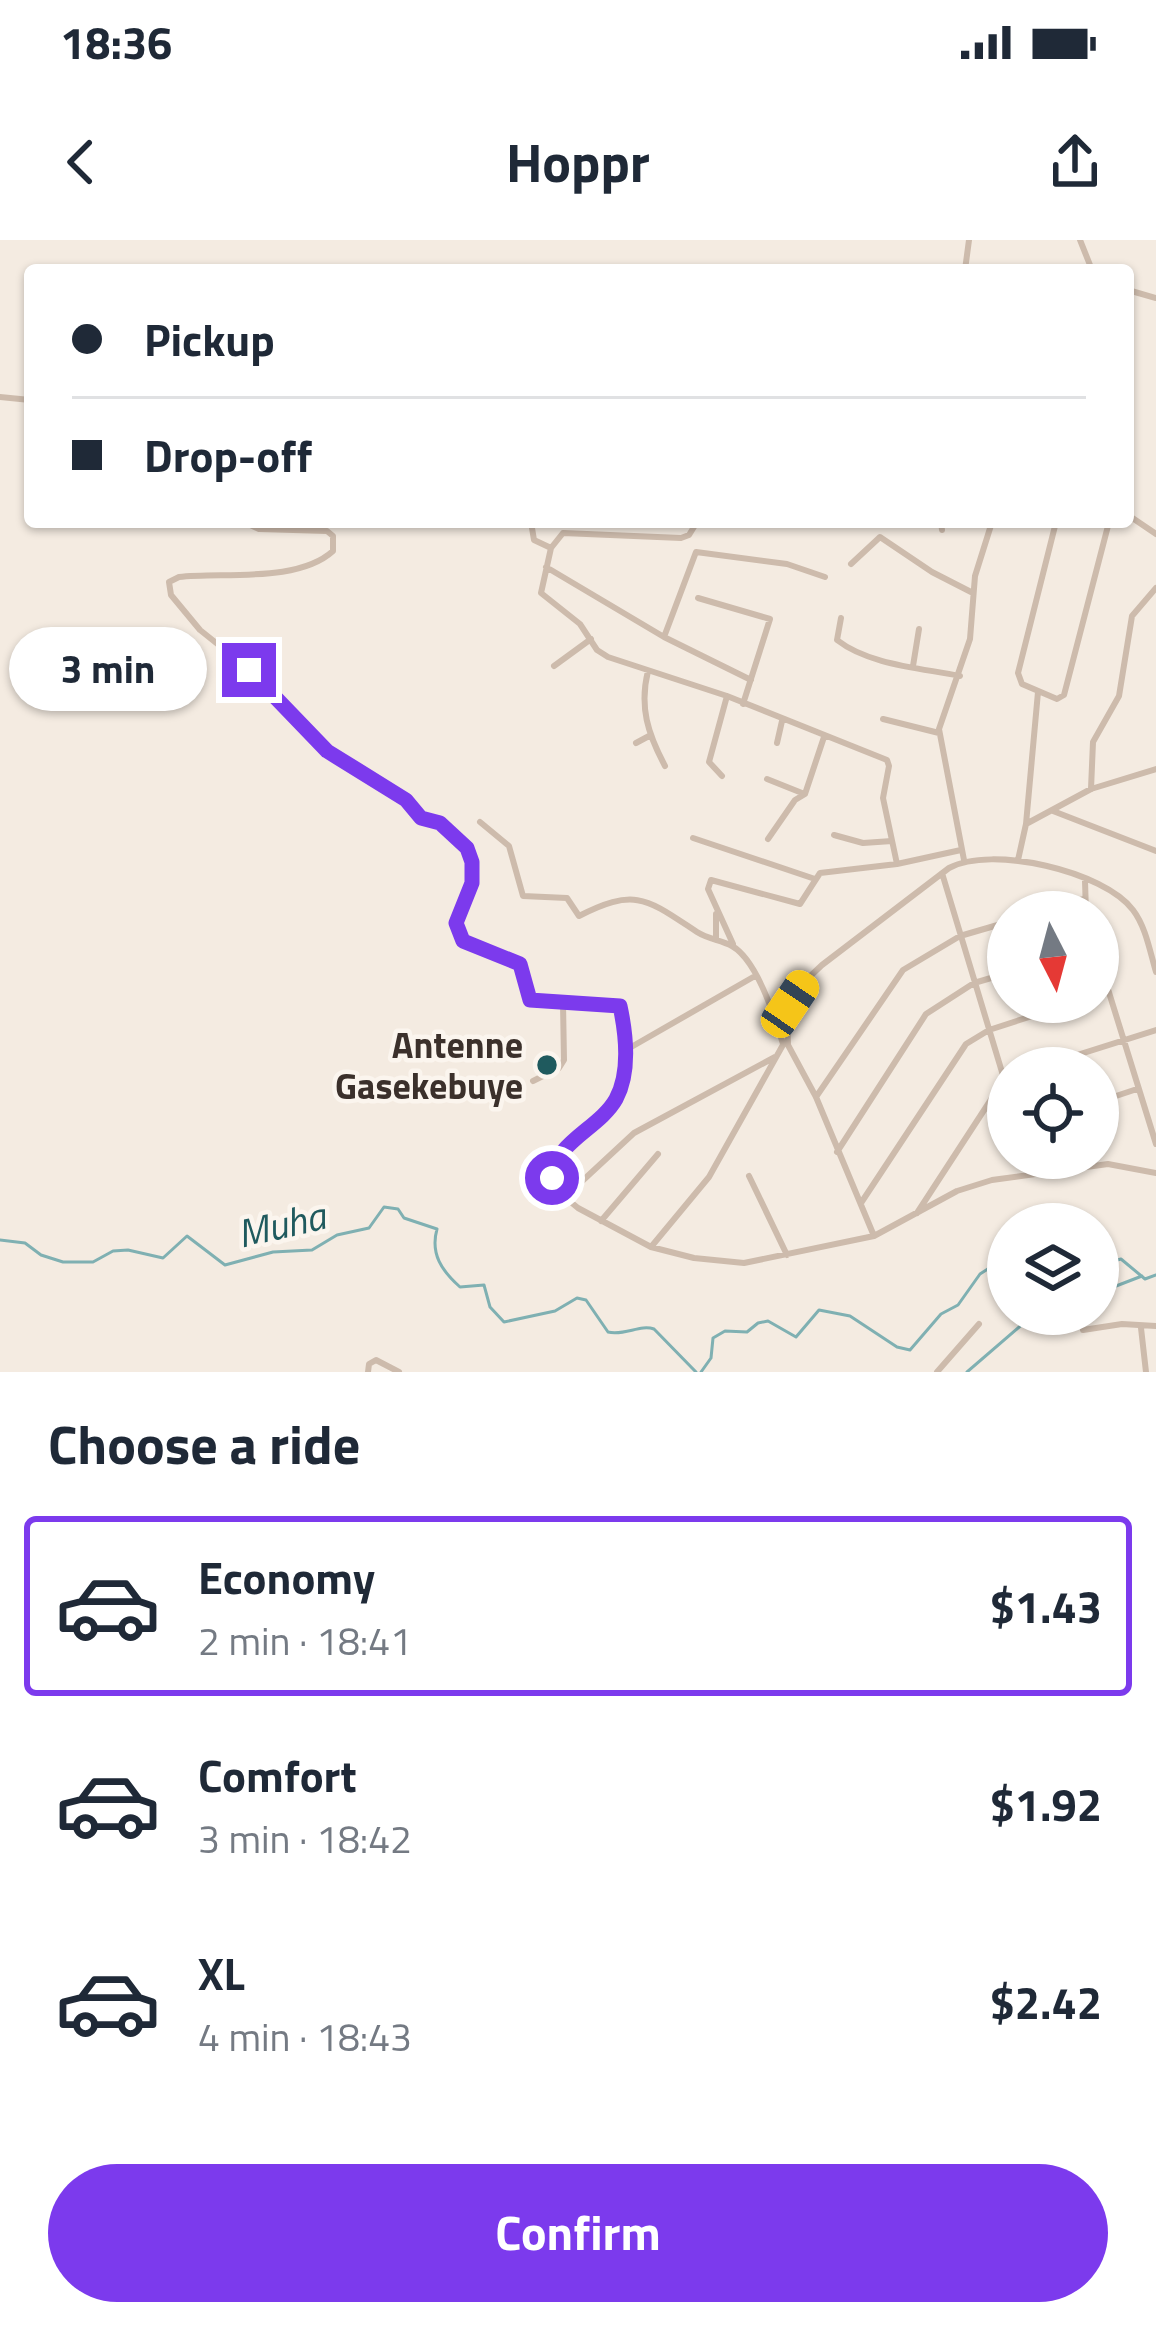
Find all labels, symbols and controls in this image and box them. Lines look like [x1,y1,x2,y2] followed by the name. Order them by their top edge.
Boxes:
[60,8,172,76] text: 18:36
[506,121,650,203] text: Hoppr
[48,129,114,195] icon: back
[1042,129,1108,195] icon: share
[144,305,275,373] text: Pickup
[144,421,312,489] text: Drop-off
[9,628,207,712] callout: 3 min
[61,639,155,698] text: 3 min
[222,643,276,697] route end
[987,891,1119,1023] north arrow
[987,891,1119,1335] map controls
[755,964,825,1044] car
[335,1017,523,1113] place label: Antenne Gasekebuye
[987,1047,1119,1179] button: locate
[534,1052,560,1078] marker: Antenne Gasekebuye
[525,1151,579,1205] route start
[231,1185,333,1263] water label: Muha
[987,1203,1119,1335] button: layers
[48,1403,360,1485] text: Choose a ride
[198,1543,375,1611] text: Economy
[54,1552,162,1660] icon: car
[990,1572,1102,1640] text: $1.43
[198,1611,412,1670] text: 2 min · 18:41
[198,1741,357,1809] text: Comfort
[54,1750,162,1858] icon: car
[990,1770,1102,1838] text: $1.92
[198,1809,412,1868] text: 3 min · 18:42
[198,1939,245,2007] text: XL
[54,1948,162,2056] icon: car
[990,1968,1102,2036] text: $2.42
[198,2007,412,2066] text: 4 min · 18:43
[48,2164,1108,2302] button: Confirm

